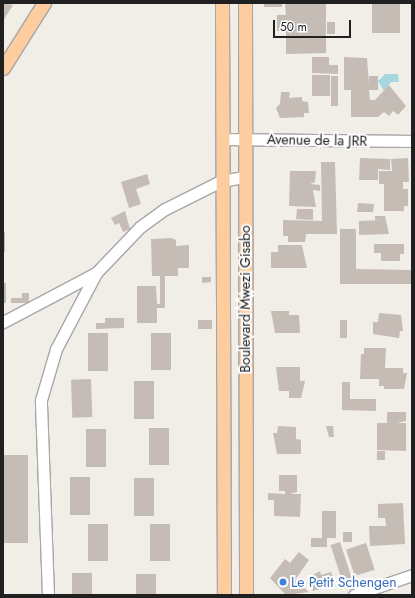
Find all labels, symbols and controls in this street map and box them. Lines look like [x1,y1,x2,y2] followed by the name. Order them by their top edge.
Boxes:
[275,12,353,38] scale bar
[280,18,307,36] text: 50 m
[267,131,367,149] street label: Avenue de la JRR
[237,225,253,373] street label: Boulevard Mwezi Gisabo
[291,574,397,590] place label: Le Petit Schengen
[278,577,288,587] marker: Le Petit Schengen

